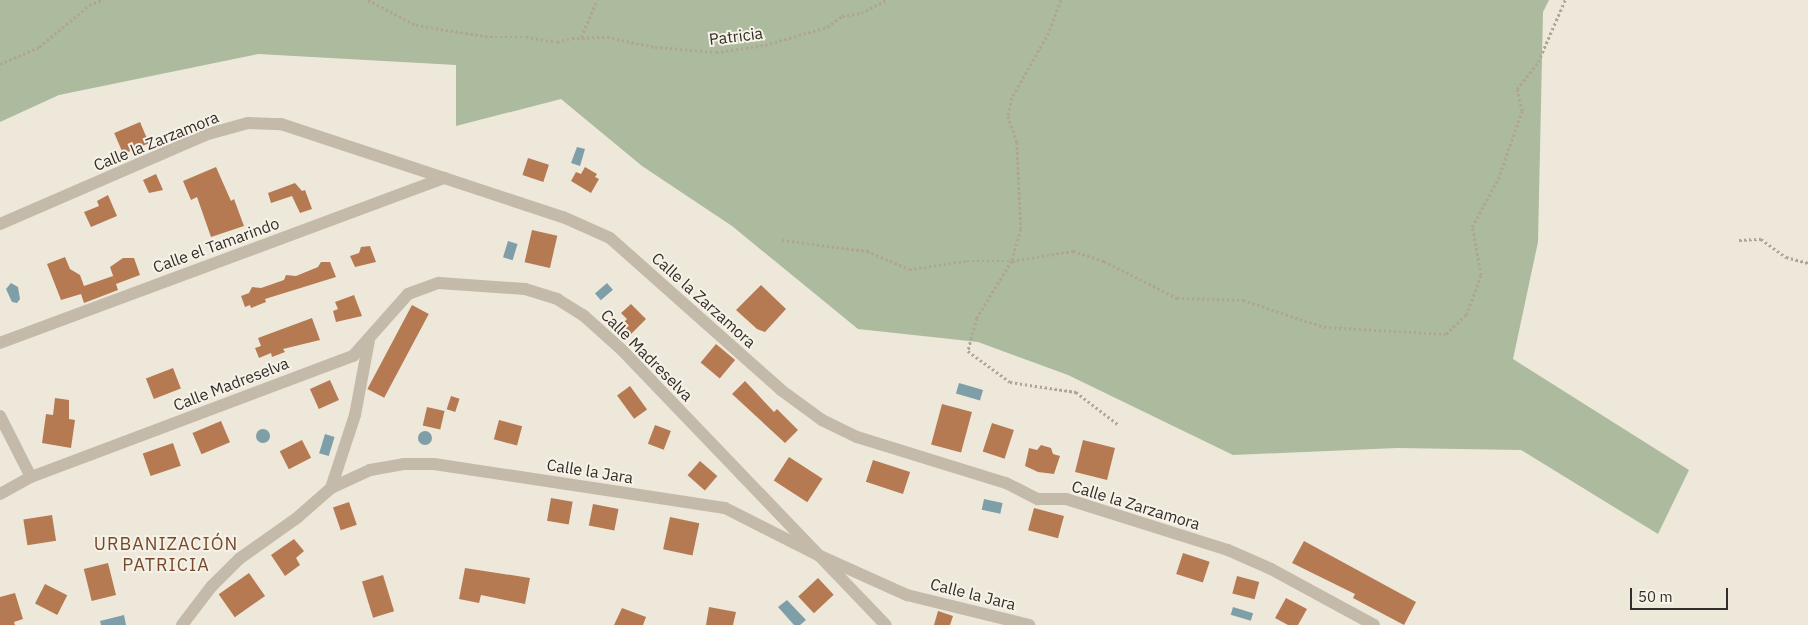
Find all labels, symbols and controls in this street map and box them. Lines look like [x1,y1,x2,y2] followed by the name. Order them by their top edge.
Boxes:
[708,23,764,49] street label: Patricia
[91,107,221,175] street label: Calle la Zarzamora
[150,213,282,277] street label: Calle el Tamarindo
[648,248,760,352] street label: Calle la Zarzamora
[597,305,697,405] street label: Calle Madreselva
[171,353,291,415] street label: Calle Madreselva
[545,455,635,487] street label: Calle la Jara
[1069,476,1203,534] street label: Calle la Zarzamora
[92,534,240,576] district label: URBANIZACIÓN PATRICIA
[928,574,1018,614] street label: Calle la Jara
[1633,578,1730,610] scale bar
[1638,587,1673,606] text: 50 m

